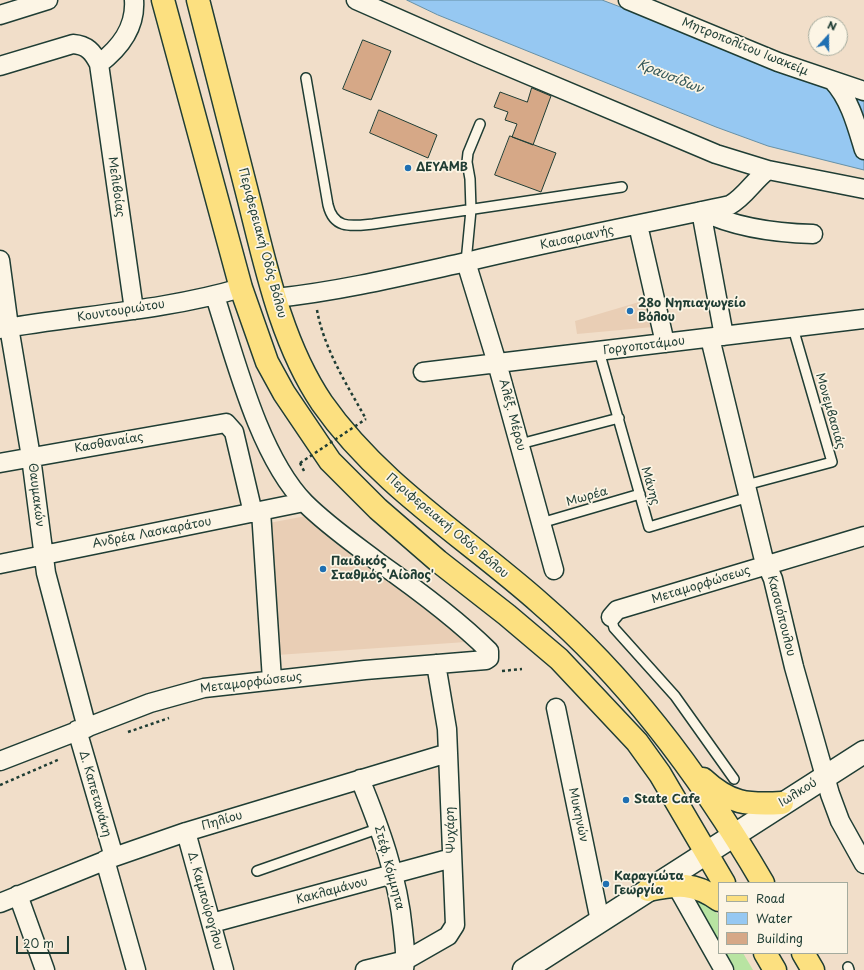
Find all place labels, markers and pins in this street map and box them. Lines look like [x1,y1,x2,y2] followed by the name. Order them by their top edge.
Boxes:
[416,161,468,175] place label: ΔΕΥΑΜΒ
[403,163,413,173] marker: ΔΕΥΑΜΒ
[638,297,746,325] place label: 28ο Νηπιαγωγείο Βόλου
[625,306,635,316] marker: 28ο Νηπιαγωγείο Βόλου
[331,555,434,583] place label: Παιδικός Σταθμός 'Αίολος'
[318,564,328,574] marker: Παιδικός Σταθμός 'Αίολος'
[634,793,700,807] place label: State Cafe
[621,795,631,805] marker: State Cafe
[614,870,684,898] place label: Καραγιώτα Γεωργία
[601,879,611,889] marker: Καραγιώτα Γεωργία

